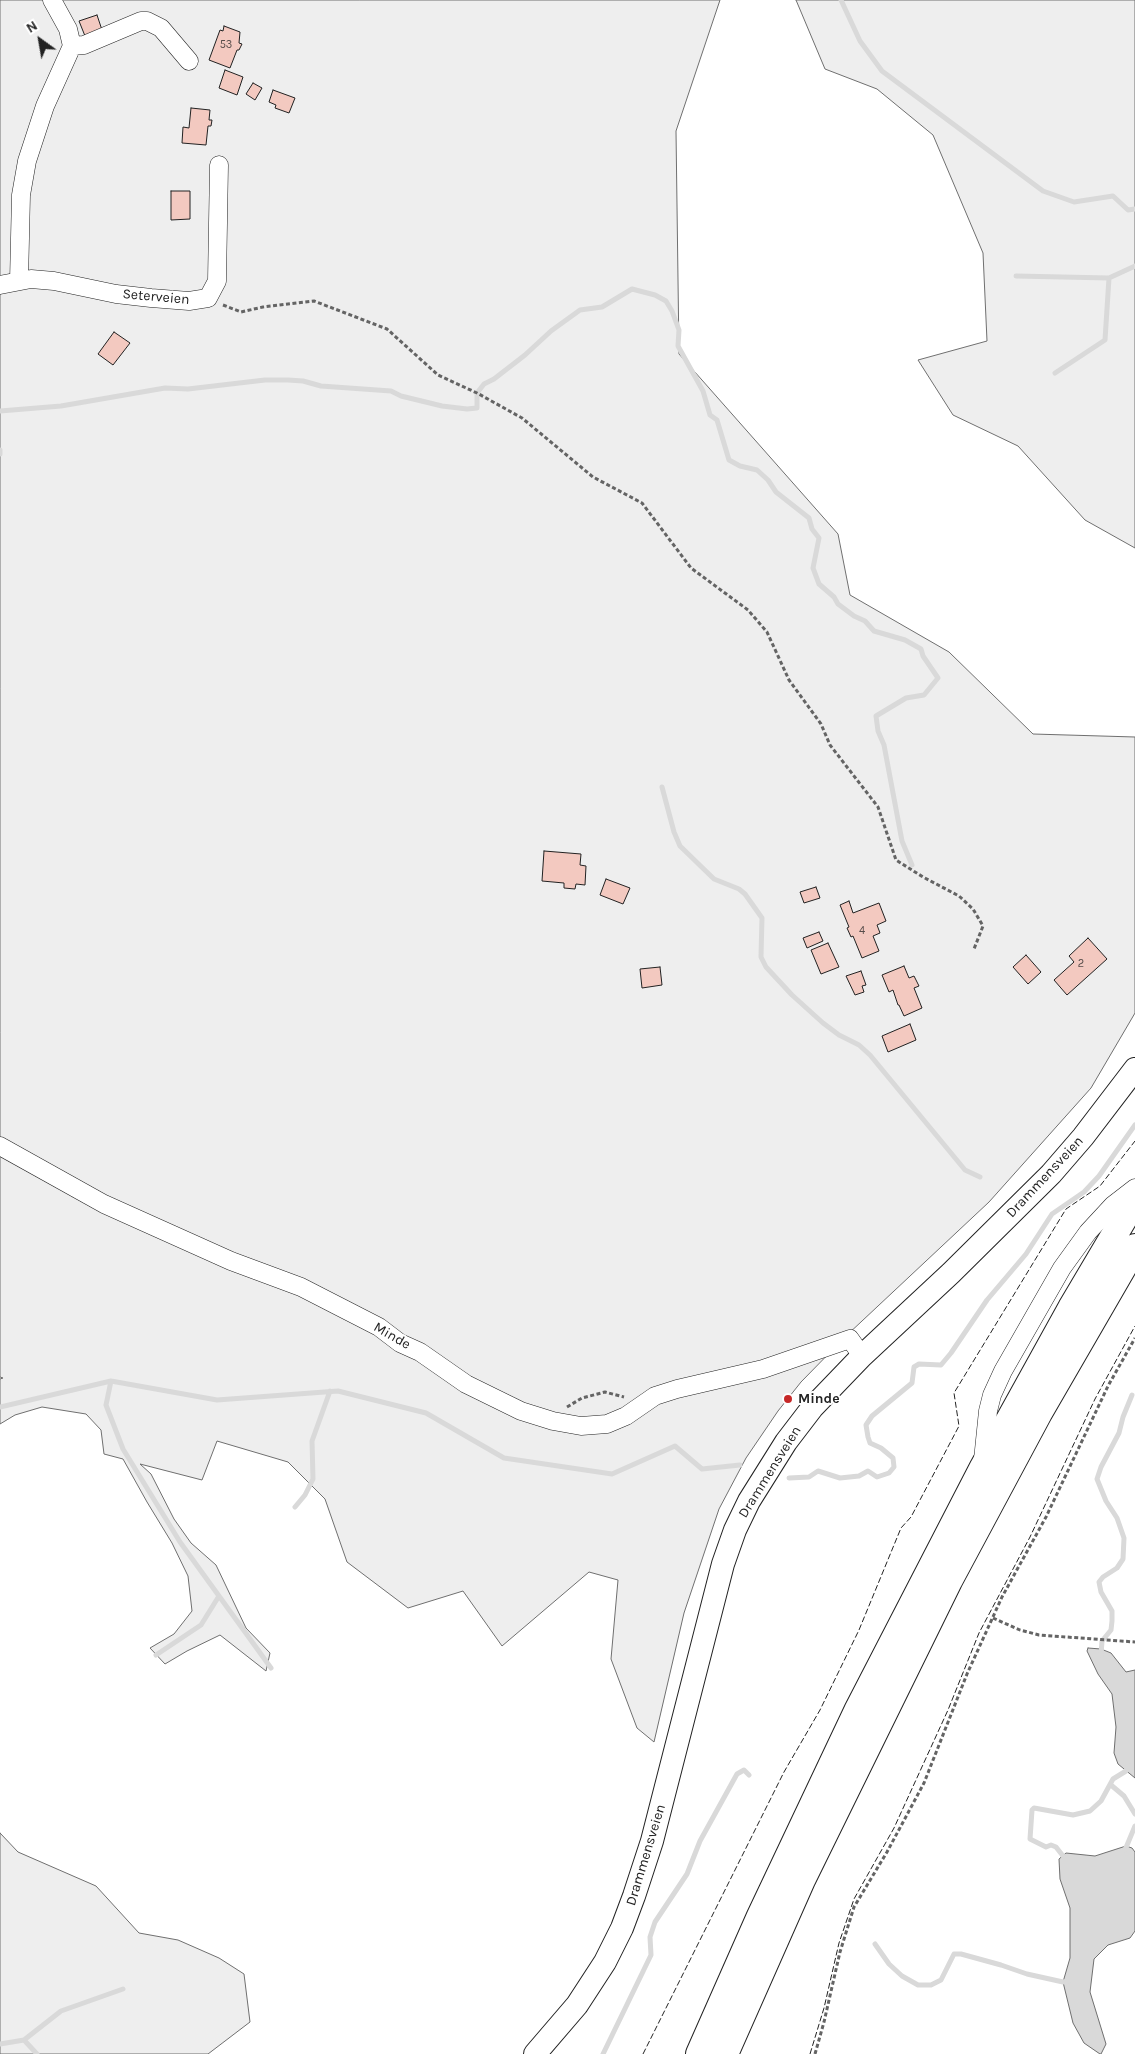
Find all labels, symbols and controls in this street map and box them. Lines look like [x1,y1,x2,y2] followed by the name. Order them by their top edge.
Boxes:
[15,15,65,65] north arrow
[23,17,41,37] text: N
[220,38,232,52] house number: 53
[122,286,190,308] street label: Seterveien
[859,924,865,938] house number: 4
[1078,957,1084,971] house number: 2
[1003,1133,1087,1221] street label: Drammensveien
[370,1319,414,1353] street label: Minde
[798,1391,840,1407] place label: Minde
[782,1393,794,1405] marker: Minde
[735,1423,805,1521] street label: Drammensveien
[623,1802,669,1908] street label: Drammensveien

